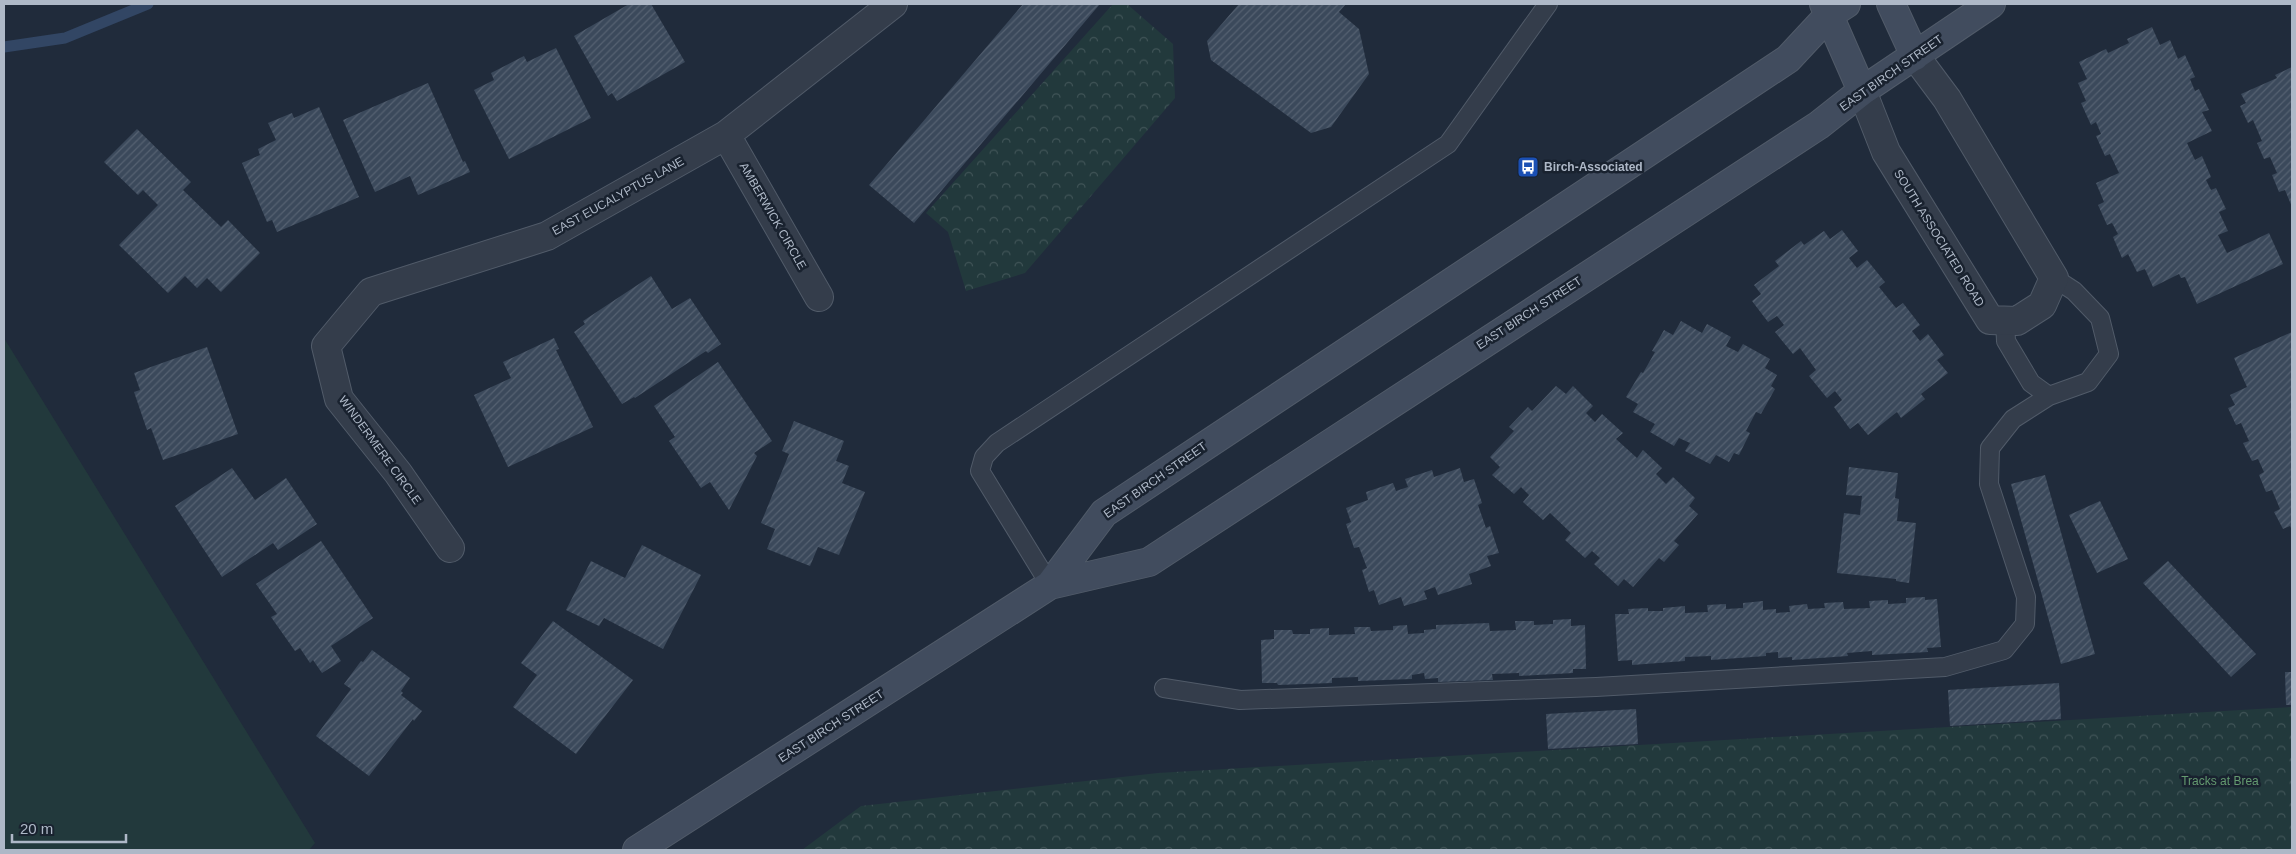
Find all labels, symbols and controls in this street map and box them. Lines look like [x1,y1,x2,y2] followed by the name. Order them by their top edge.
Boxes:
[1837,32,1946,114] street label: EAST BIRCH STREET
[550,154,686,238] street label: EAST EUCALYPTUS LANE
[1516,155,1540,179] bus stop icon: Birch-Associated
[737,160,809,272] street label: AMBERWICK CIRCLE
[1544,160,1643,174] place label: Birch-Associated
[1891,167,1987,309] street label: SOUTH ASSOCIATED ROAD
[1474,273,1585,352] street label: EAST BIRCH STREET
[336,393,424,507] street label: WINDERMERE CIRCLE
[1101,439,1210,521] street label: EAST BIRCH STREET
[776,686,887,765] street label: EAST BIRCH STREET
[2181,774,2259,788] park label: Tracks at Brea
[12,812,126,844] scale bar
[20,820,53,837] text: 20 m

